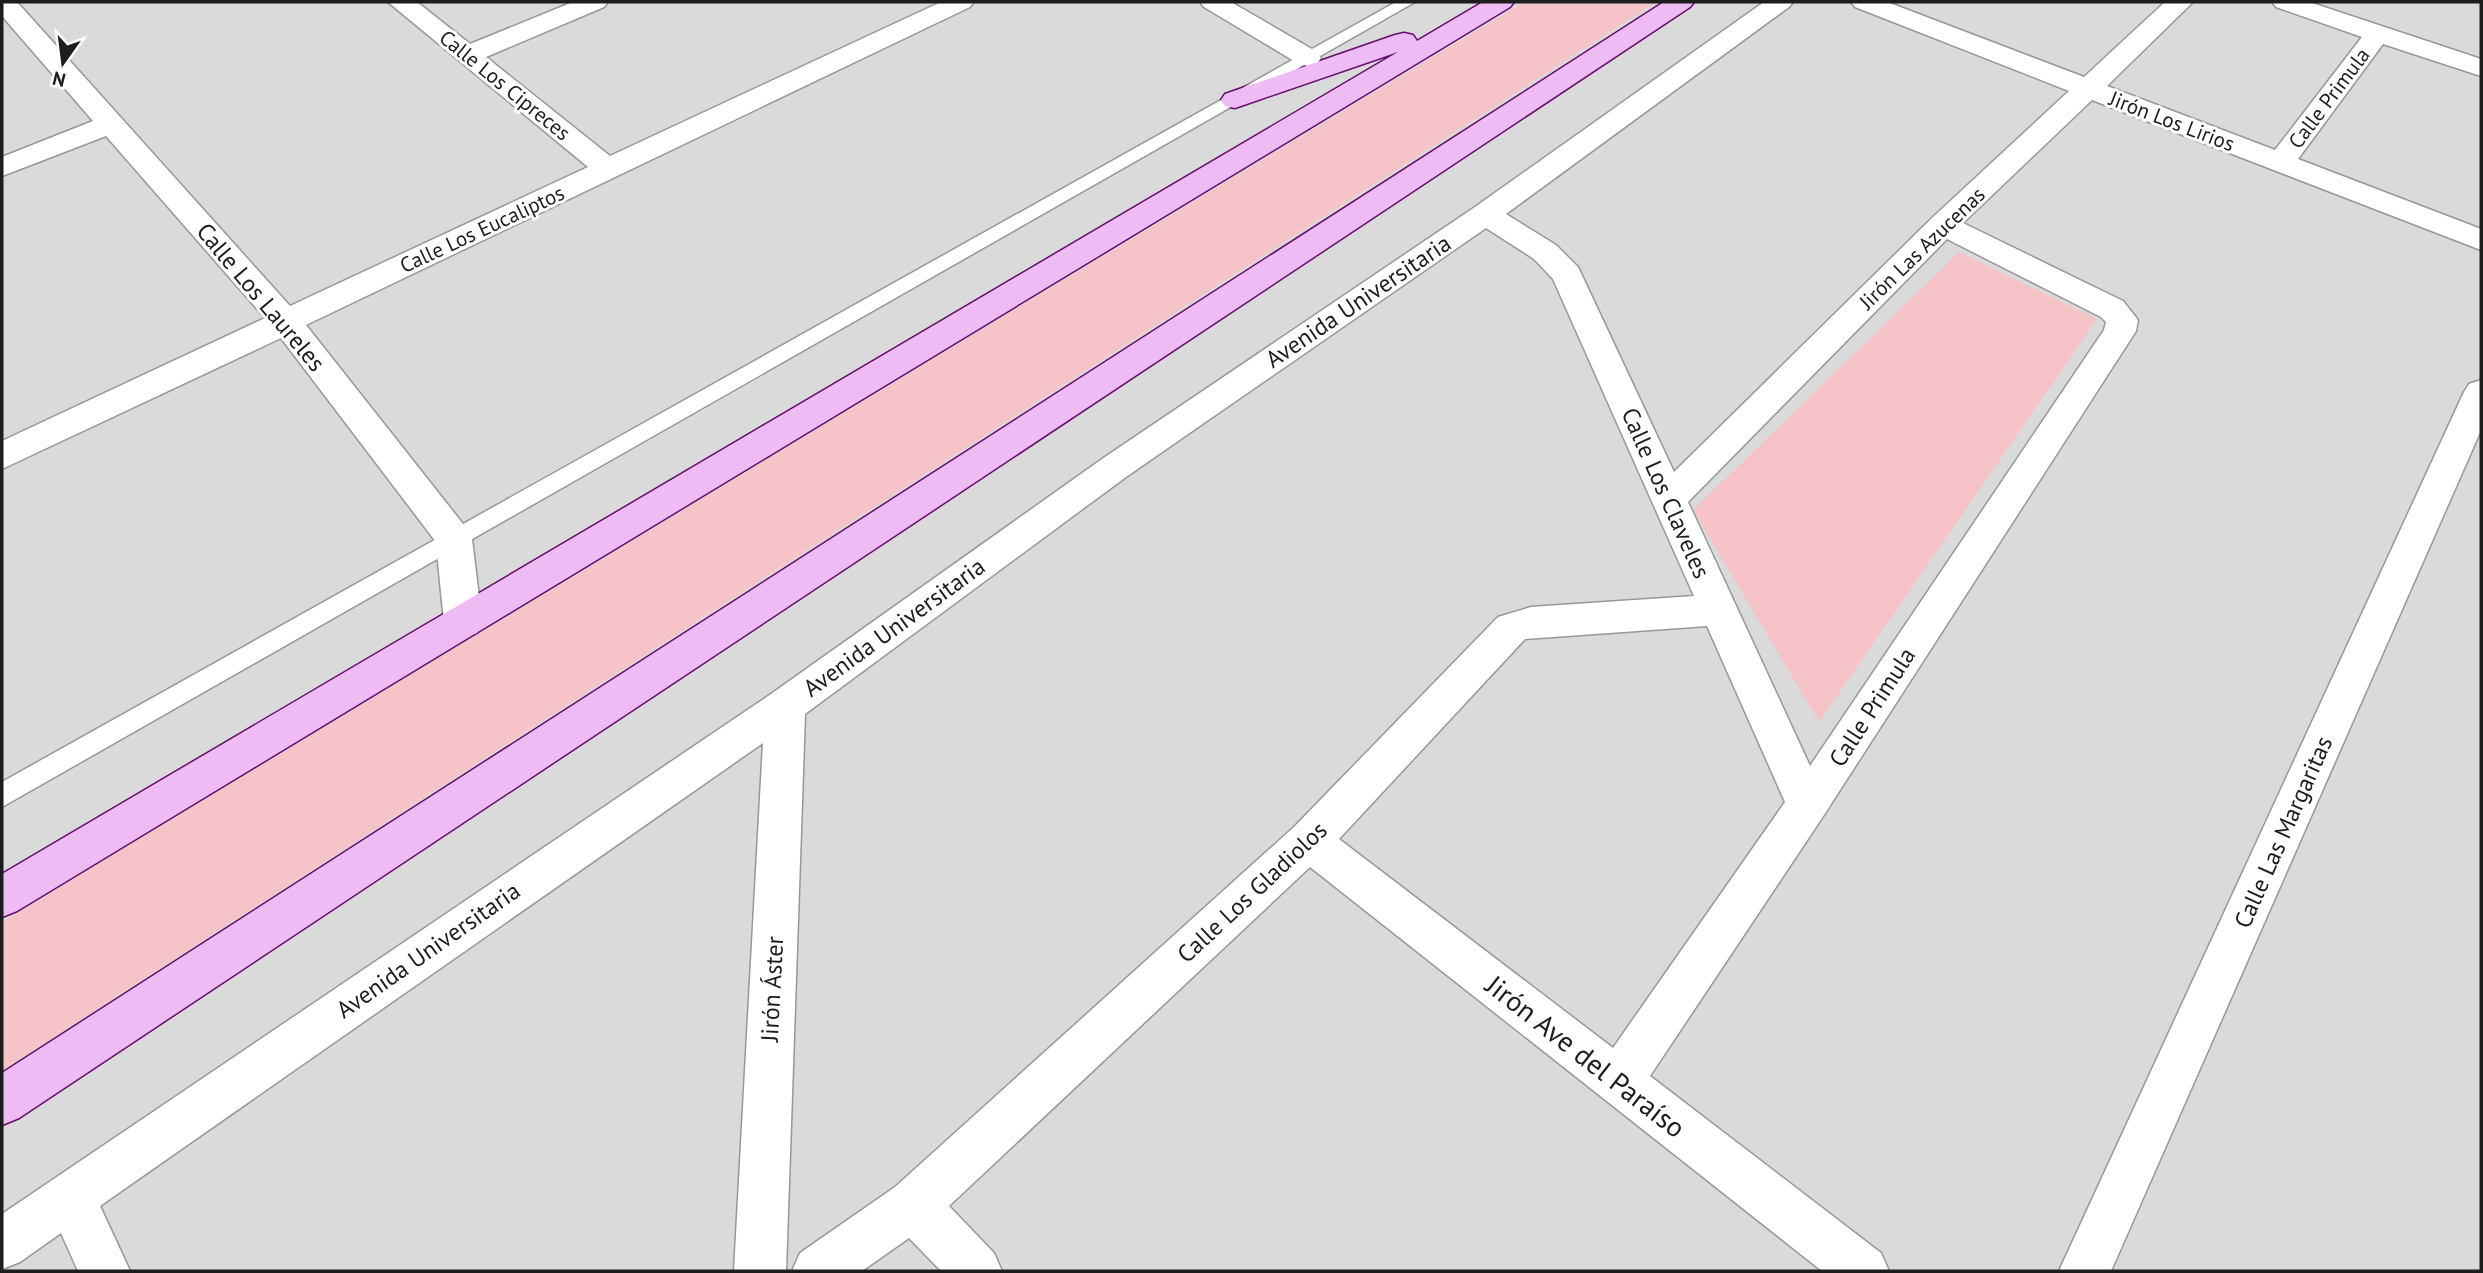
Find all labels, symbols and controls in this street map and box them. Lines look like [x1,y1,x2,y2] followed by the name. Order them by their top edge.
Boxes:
[434,24,576,146] street label: Calle Los Cipreces
[28,28,98,98] north arrow
[2282,42,2376,154] street label: Calle Primula
[50,66,68,93] text: N
[2105,84,2238,157] street label: Jirón Los Lirios
[395,179,569,279] street label: Calle Los Eucaliptos
[1853,181,1991,316] street label: Jirón Las Azucenas
[190,216,332,378] street label: Calle Los Laureles
[1259,227,1457,375] street label: Avenida Universitaria
[1614,403,1718,583] street label: Calle Los Claveles
[797,551,991,703] street label: Avenida Universitaria
[1822,641,1922,773] street label: Calle Primula
[2227,731,2339,933] street label: Calle Las Margaritas
[1170,815,1334,969] street label: Calle Los Gladiolos
[330,875,526,1025] street label: Avenida Universitaria
[754,935,790,1044] street label: Jirón Áster
[1478,966,1693,1146] street label: Jirón Ave del Paraíso

